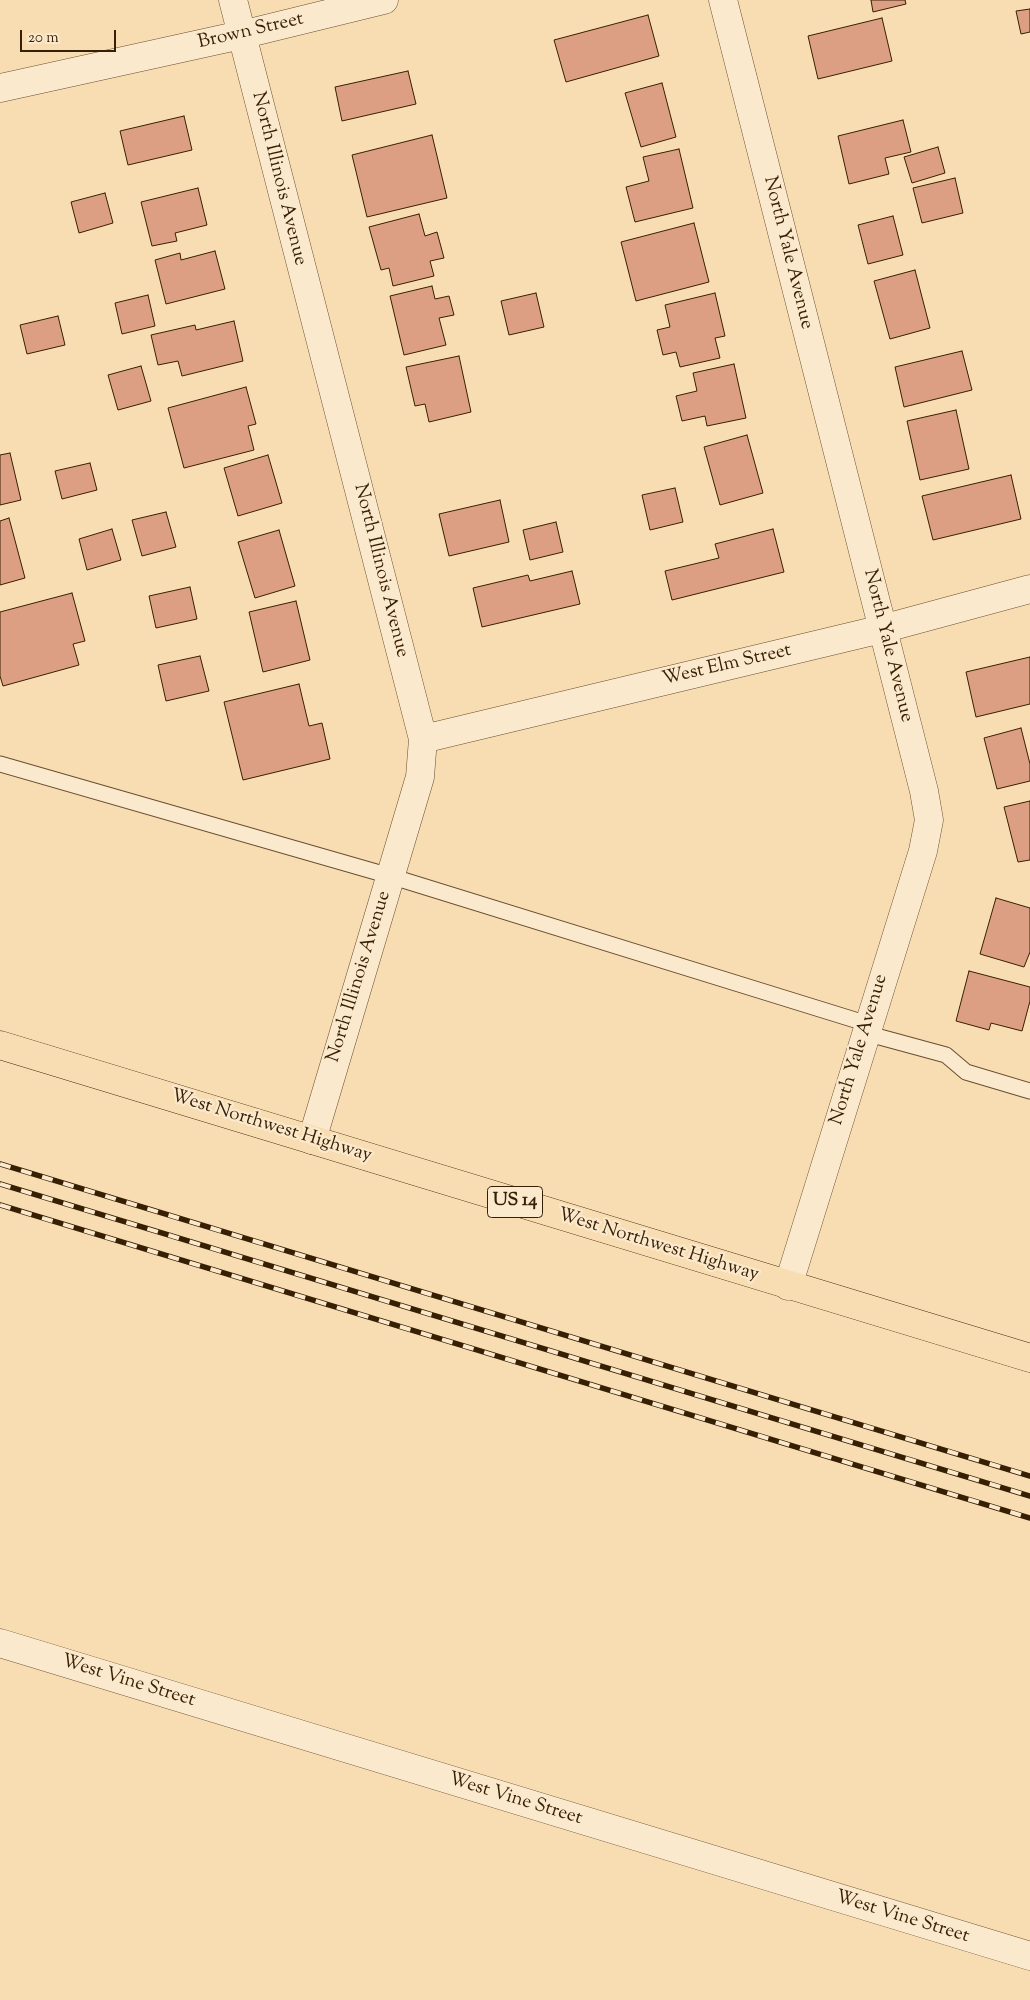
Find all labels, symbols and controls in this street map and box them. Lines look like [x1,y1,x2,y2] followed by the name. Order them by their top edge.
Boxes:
[196,9,306,55] street label: Brown Street
[22,20,119,52] scale bar
[28,28,59,49] text: 20 m
[245,90,311,268] street label: North Illinois Avenue
[757,174,817,332] street label: North Yale Avenue
[347,482,413,660] street label: North Illinois Avenue
[857,567,917,725] street label: North Yale Avenue
[660,640,794,692] street label: West Elm Street
[323,888,397,1066] street label: North Illinois Avenue
[826,972,894,1128] street label: North Yale Avenue
[168,1086,374,1168] street label: West Northwest Highway
[488,1186,542,1218] road number: US 14
[555,1205,761,1287] street label: West Northwest Highway
[58,1651,198,1713] street label: West Vine Street
[445,1769,585,1831] street label: West Vine Street
[832,1887,972,1949] street label: West Vine Street

